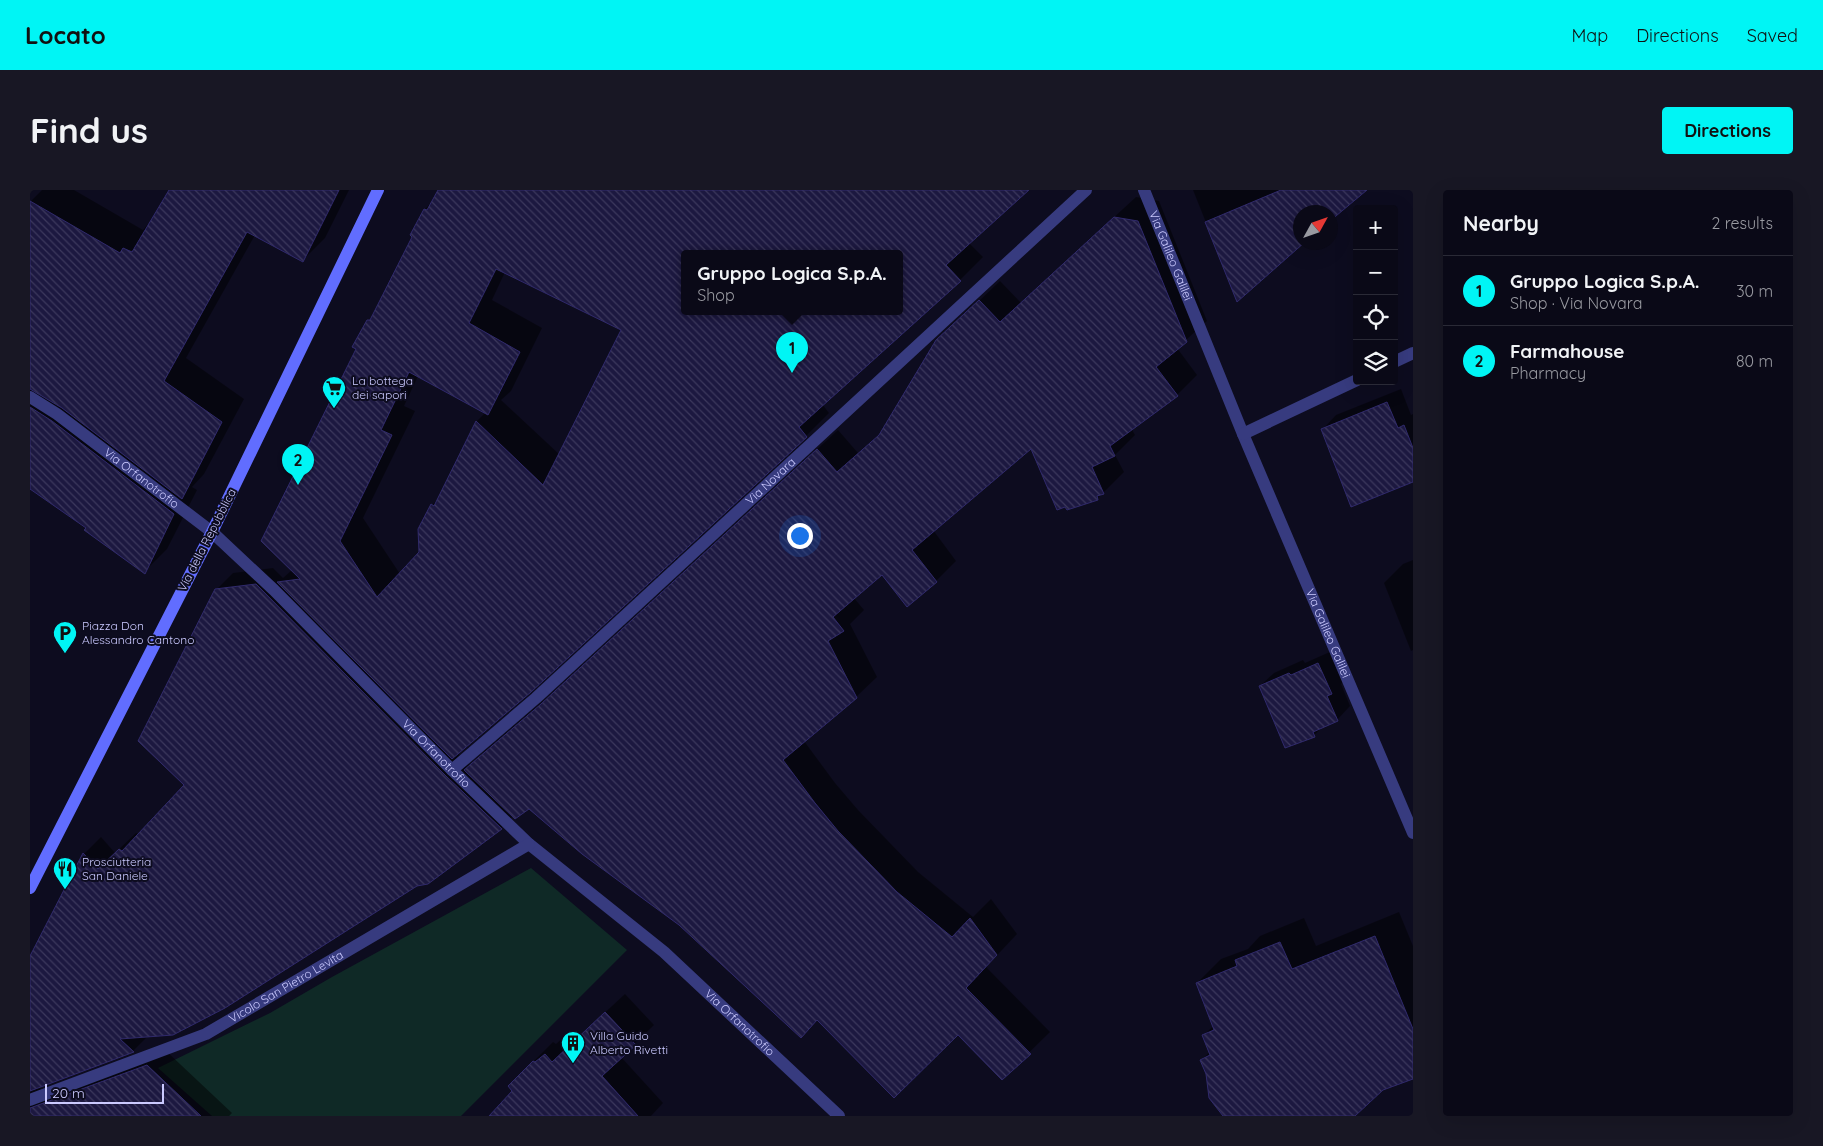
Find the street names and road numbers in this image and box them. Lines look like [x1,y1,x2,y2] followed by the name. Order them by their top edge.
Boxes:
[1146,209,1196,303] street label: Via Galileo Galilei
[101,444,182,511] street label: Via Orfanotrofio
[742,454,798,508] street label: Via Novara
[174,486,239,594] street label: Via della Repubblica
[1303,586,1354,680] street label: Via Galileo Galilei
[399,716,474,791] street label: Via Orfanotrofio
[226,947,346,1026] street label: Vicolo San Pietro Levita
[702,986,778,1059] street label: Via Orfanotrofio

